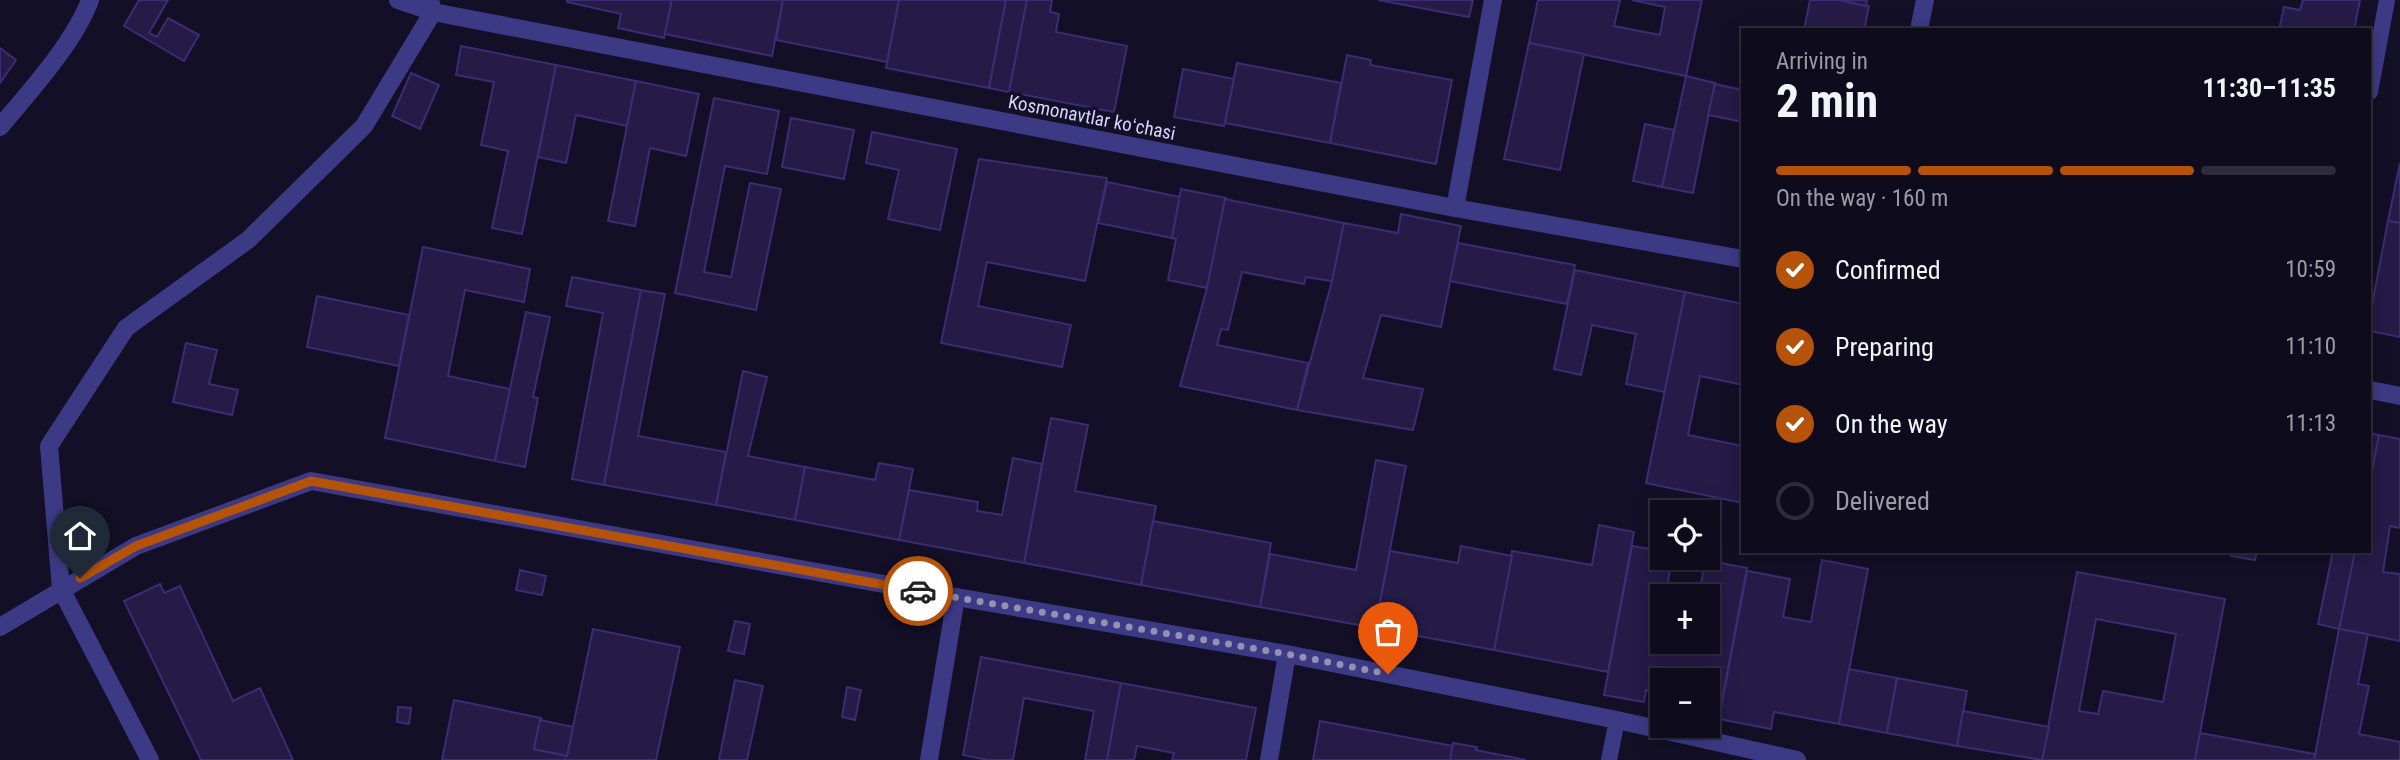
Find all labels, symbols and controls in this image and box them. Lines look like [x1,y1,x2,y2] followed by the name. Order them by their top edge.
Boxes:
[1776,48,1868,75] text: Arriving in
[2202,73,2336,103] text: 11:30–11:35
[1776,74,1878,128] text: 2 min
[1006,90,1178,145] street label: Kosmonavtlar koʻchasi
[1776,185,1948,212] text: On the way · 160 m
[1776,251,1814,289] icon: check
[1835,255,1941,285] text: Confirmed
[2285,256,2336,283] text: 10:59
[1776,328,1814,366] icon: check
[1835,332,1934,362] text: Preparing
[2285,333,2336,360] text: 11:10
[1776,405,1814,443] icon: check
[1835,409,1948,439] text: On the way
[2285,410,2336,437] text: 11:13
[1835,486,1930,516] text: Delivered
[1650,500,1720,738] map controls
[1650,500,1720,570] button: locate
[50,506,110,578] pin
[61,517,99,555] icon: home
[883,556,953,626] courier
[899,572,937,610] icon: car
[1650,584,1720,654] button: +
[1358,602,1418,674] pin
[1369,613,1407,651] icon: bag
[1650,668,1720,738] button: −

